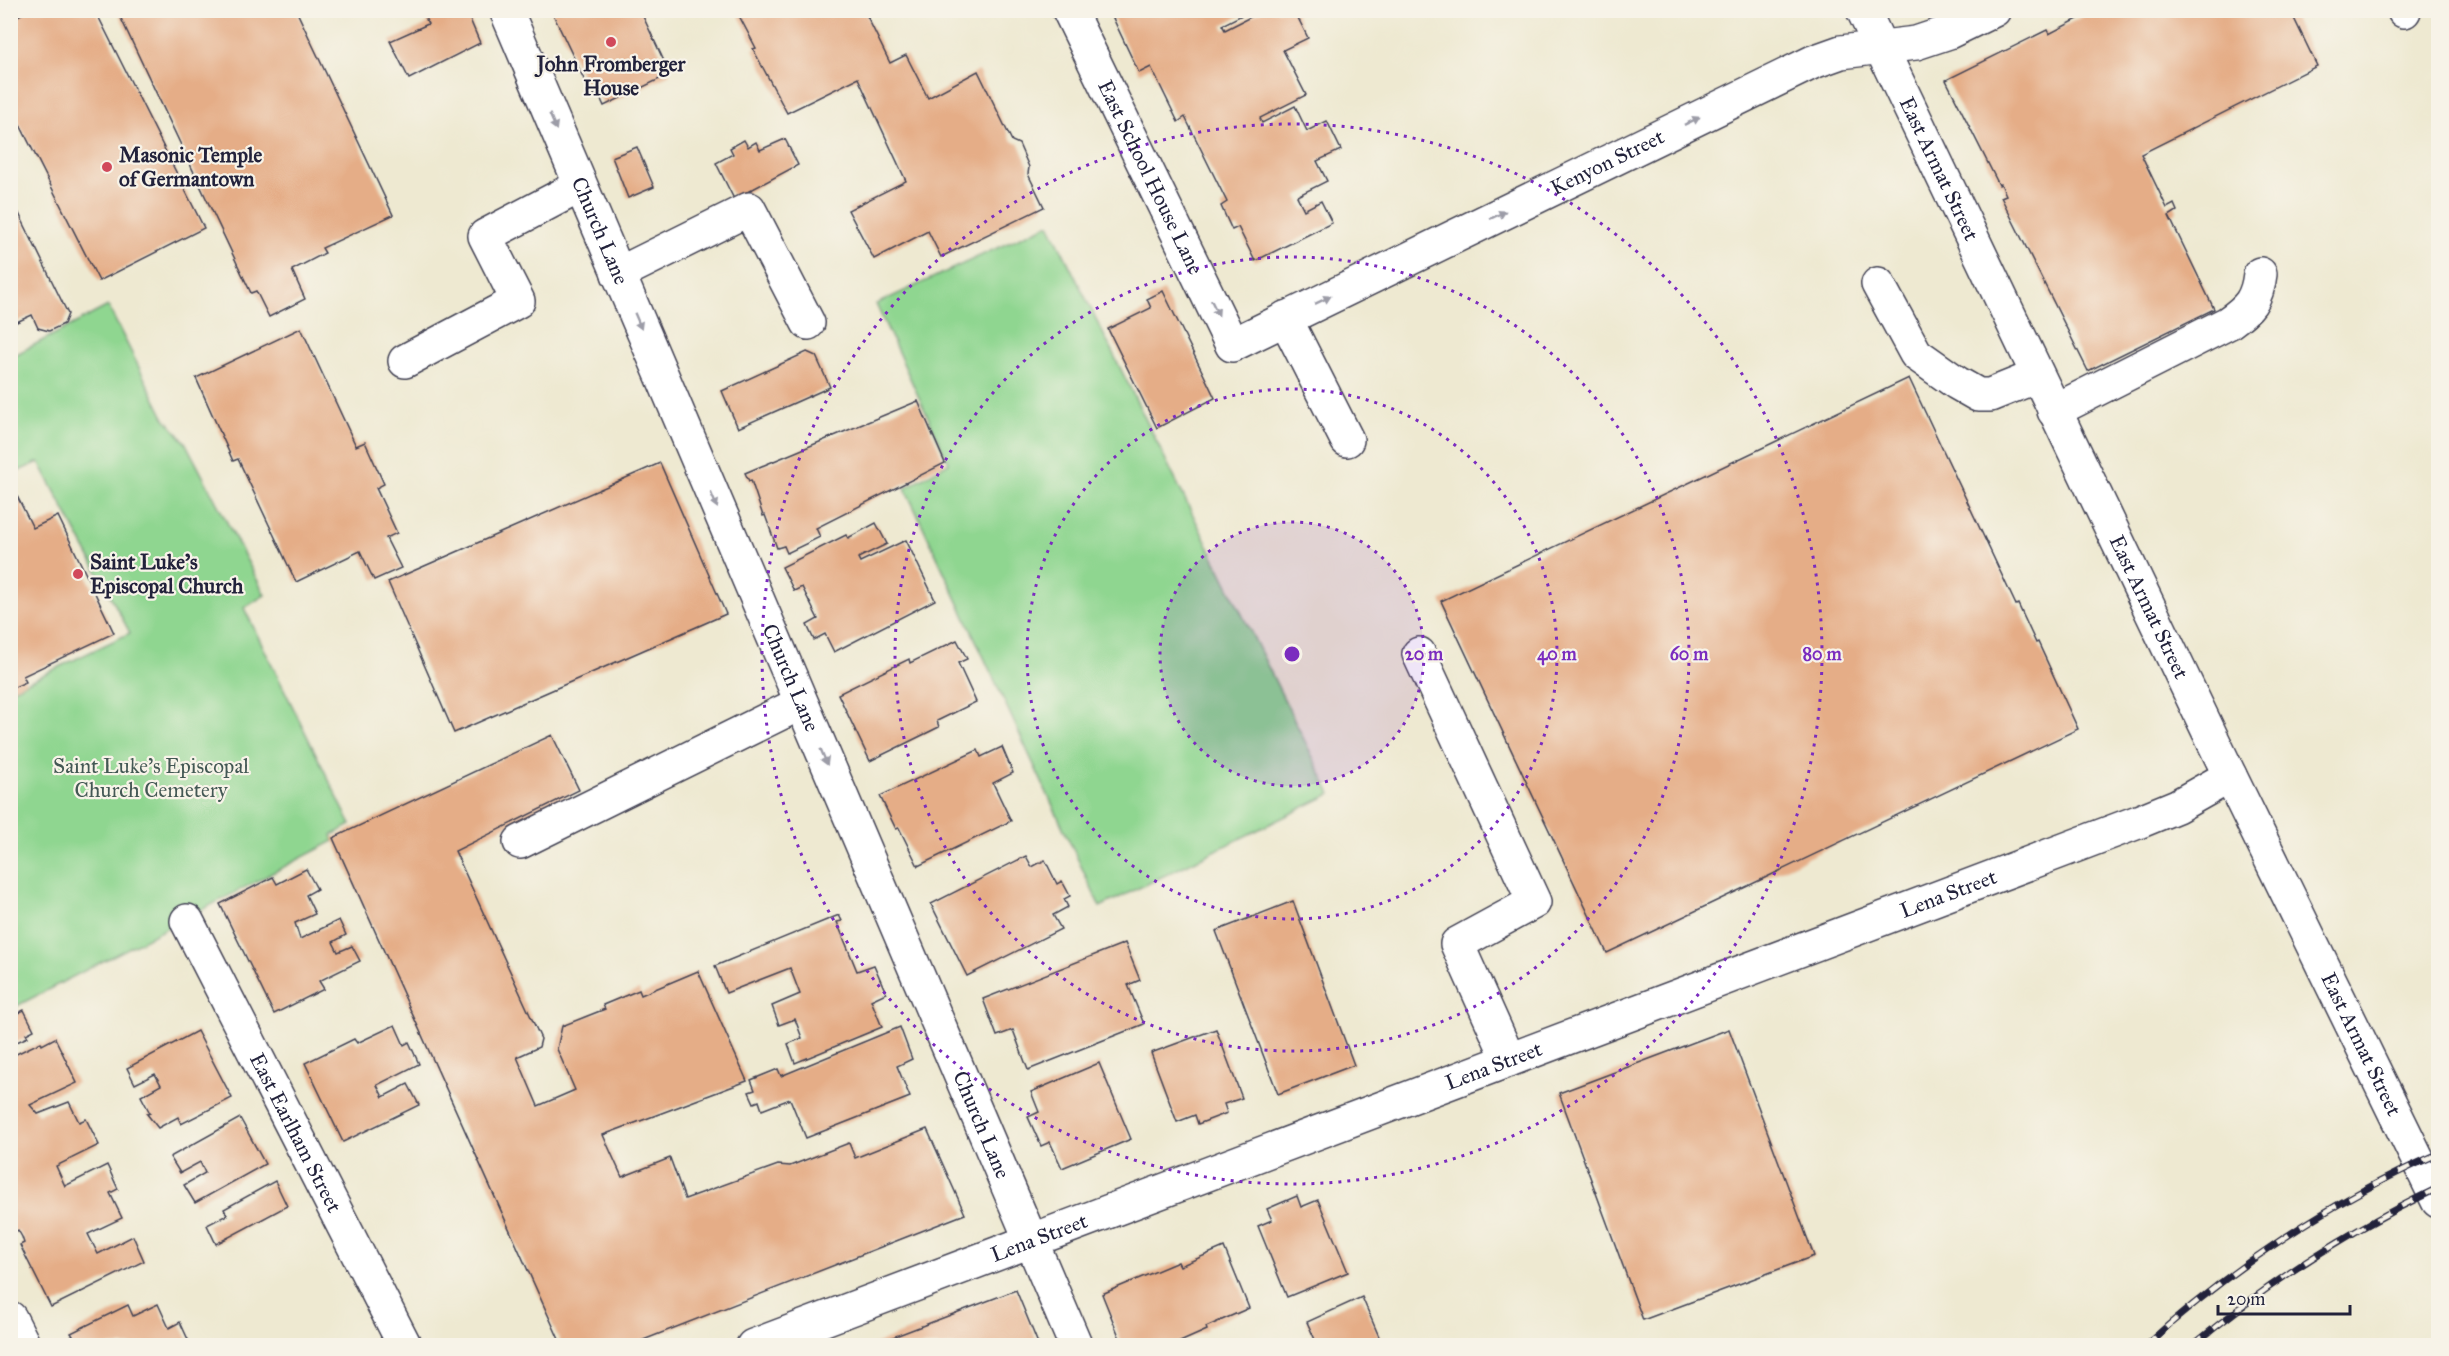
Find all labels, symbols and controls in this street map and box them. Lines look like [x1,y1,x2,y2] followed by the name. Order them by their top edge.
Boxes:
[604,35,618,49] marker: John Fromberger House
[534,51,686,101] place label: John Fromberger House
[1092,76,1209,279] street label: East School House Lane
[1894,93,1985,245] street label: East Armat Street
[549,114,558,131] one-way arrow
[1684,116,1701,125] one-way arrow
[1546,123,1669,201] street label: Kenyon Street
[119,142,262,192] place label: Masonic Temple of Germantown
[100,160,114,174] marker: Masonic Temple of Germantown
[566,173,635,289] street label: Church Lane
[1490,210,1507,220] one-way arrow
[1314,296,1331,305] one-way arrow
[1210,300,1219,317] one-way arrow
[634,312,643,330] one-way arrow
[710,492,719,509] one-way arrow
[2104,531,2195,684] street label: East Armat Street
[90,549,244,599] place label: Saint Luke's Episcopal Church
[71,567,85,581] marker: Saint Luke's Episcopal Church
[756,620,825,736] street label: Church Lane
[1405,643,1444,665] text: 20 m
[1537,643,1578,666] text: 40 m
[1670,643,1709,665] text: 60 m
[1802,643,1842,665] text: 80 m
[1282,644,1302,664] centre of rings
[820,748,829,766] one-way arrow
[53,753,249,803] park label: Saint Luke's Episcopal Church Cemetery
[1896,863,2001,924] street label: Lena Street
[2315,968,2408,1121] street label: East Armat Street
[1442,1035,1546,1096] street label: Lena Street
[244,1049,348,1217] street label: East Earlham Street
[947,1067,1016,1183] street label: Church Lane
[987,1207,1092,1268] street label: Lena Street
[2218,1278,2350,1316] scale bar
[2227,1288,2265,1310] text: 20 m

